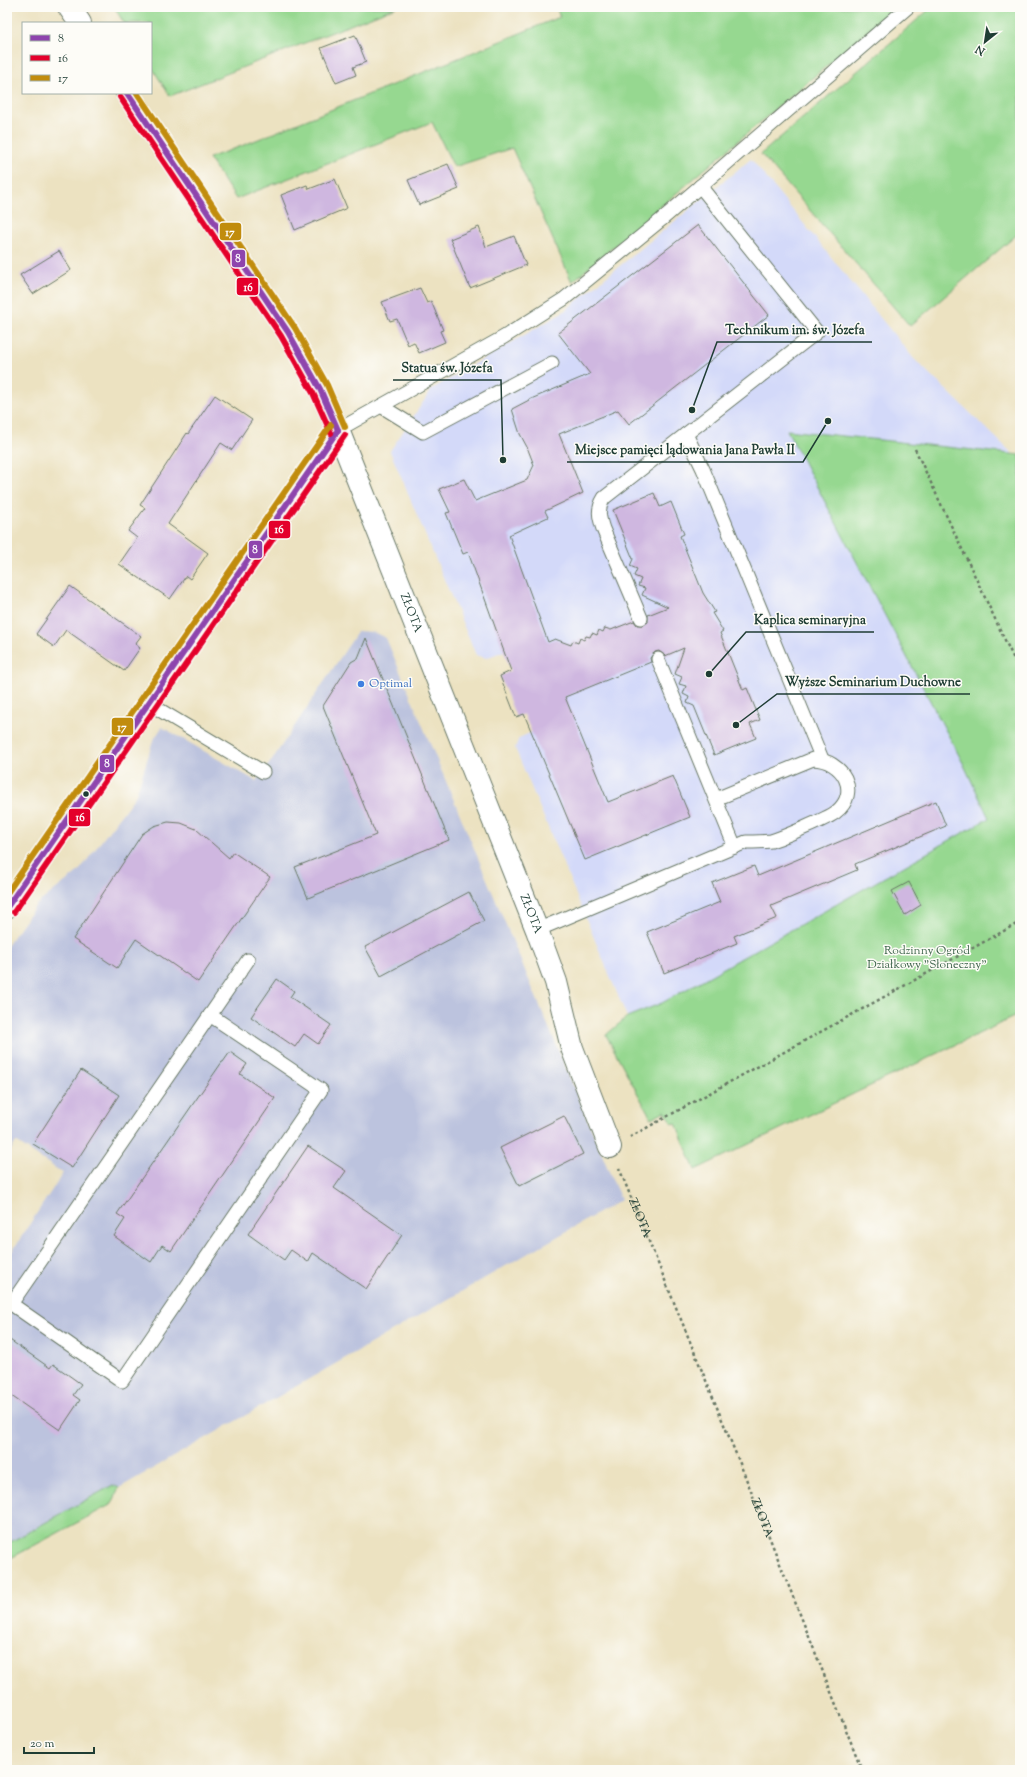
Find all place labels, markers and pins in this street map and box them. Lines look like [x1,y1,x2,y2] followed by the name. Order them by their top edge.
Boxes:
[717,317,872,342] callout: Technikum im. św. Józefa
[393,355,501,380] callout: Statua św. Józefa
[567,437,803,462] callout: Miejsce pamięci lądowania Jana Pawła II
[746,607,874,632] callout: Kaplica seminaryjna
[777,669,970,694] callout: Wyższe Seminarium Duchowne
[369,675,413,693] place label: Optimal
[356,679,366,689] marker: Optimal
[81,789,91,799] unlabelled marker

